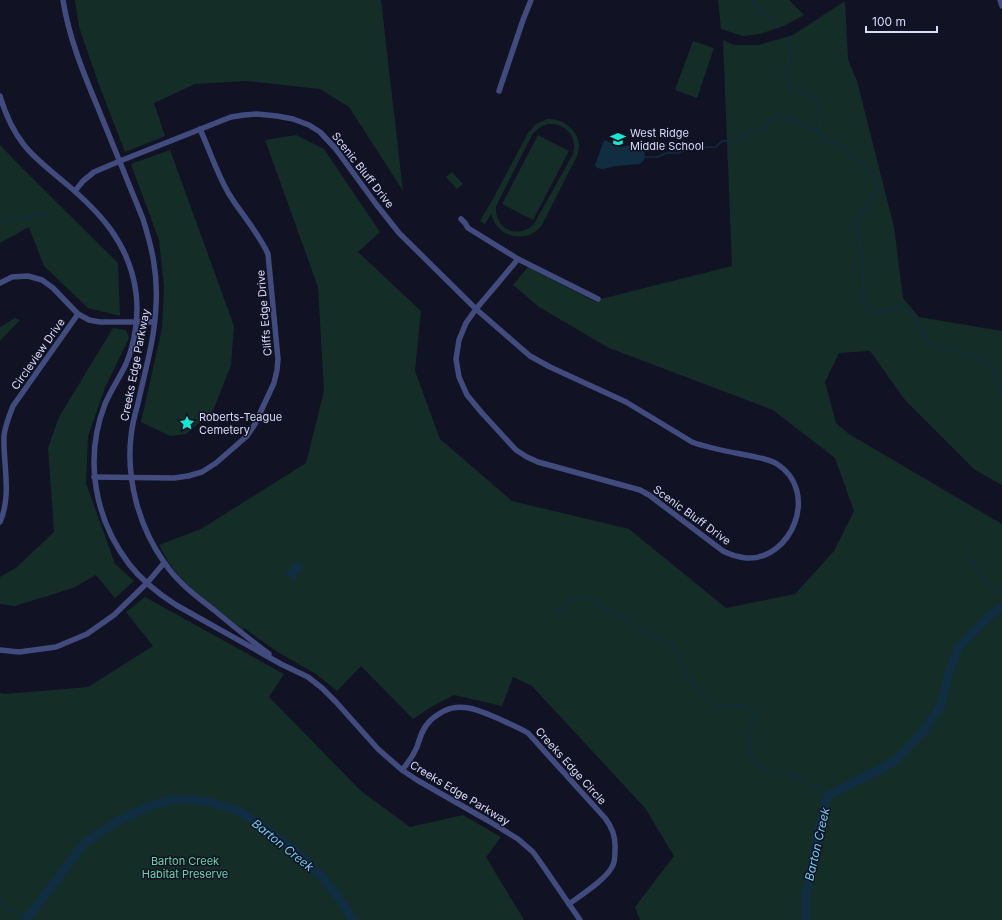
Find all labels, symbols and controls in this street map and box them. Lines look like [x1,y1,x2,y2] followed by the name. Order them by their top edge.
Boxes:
[866,8,937,34] scale bar
[872,14,906,29] text: 100 m
[630,126,704,153] place label: West Ridge Middle School
[329,129,397,211] street label: Scenic Bluff Drive
[609,130,627,148] school or university icon: West Ridge Middle School
[253,269,275,357] street label: Cliffs Edge Drive
[117,308,153,422] street label: Creeks Edge Parkway
[8,315,68,393] street label: Circleview Drive
[199,410,282,437] place label: Roberts-Teague Cemetery
[178,414,196,432] place icon: Roberts-Teague Cemetery
[650,482,734,548] street label: Scenic Bluff Drive
[533,724,609,808] street label: Creeks Edge Circle
[407,758,513,828] street label: Creeks Edge Parkway
[801,805,833,882] water label: Barton Creek
[249,816,317,875] water label: Barton Creek
[142,854,228,881] park label: Barton Creek Habitat Preserve

